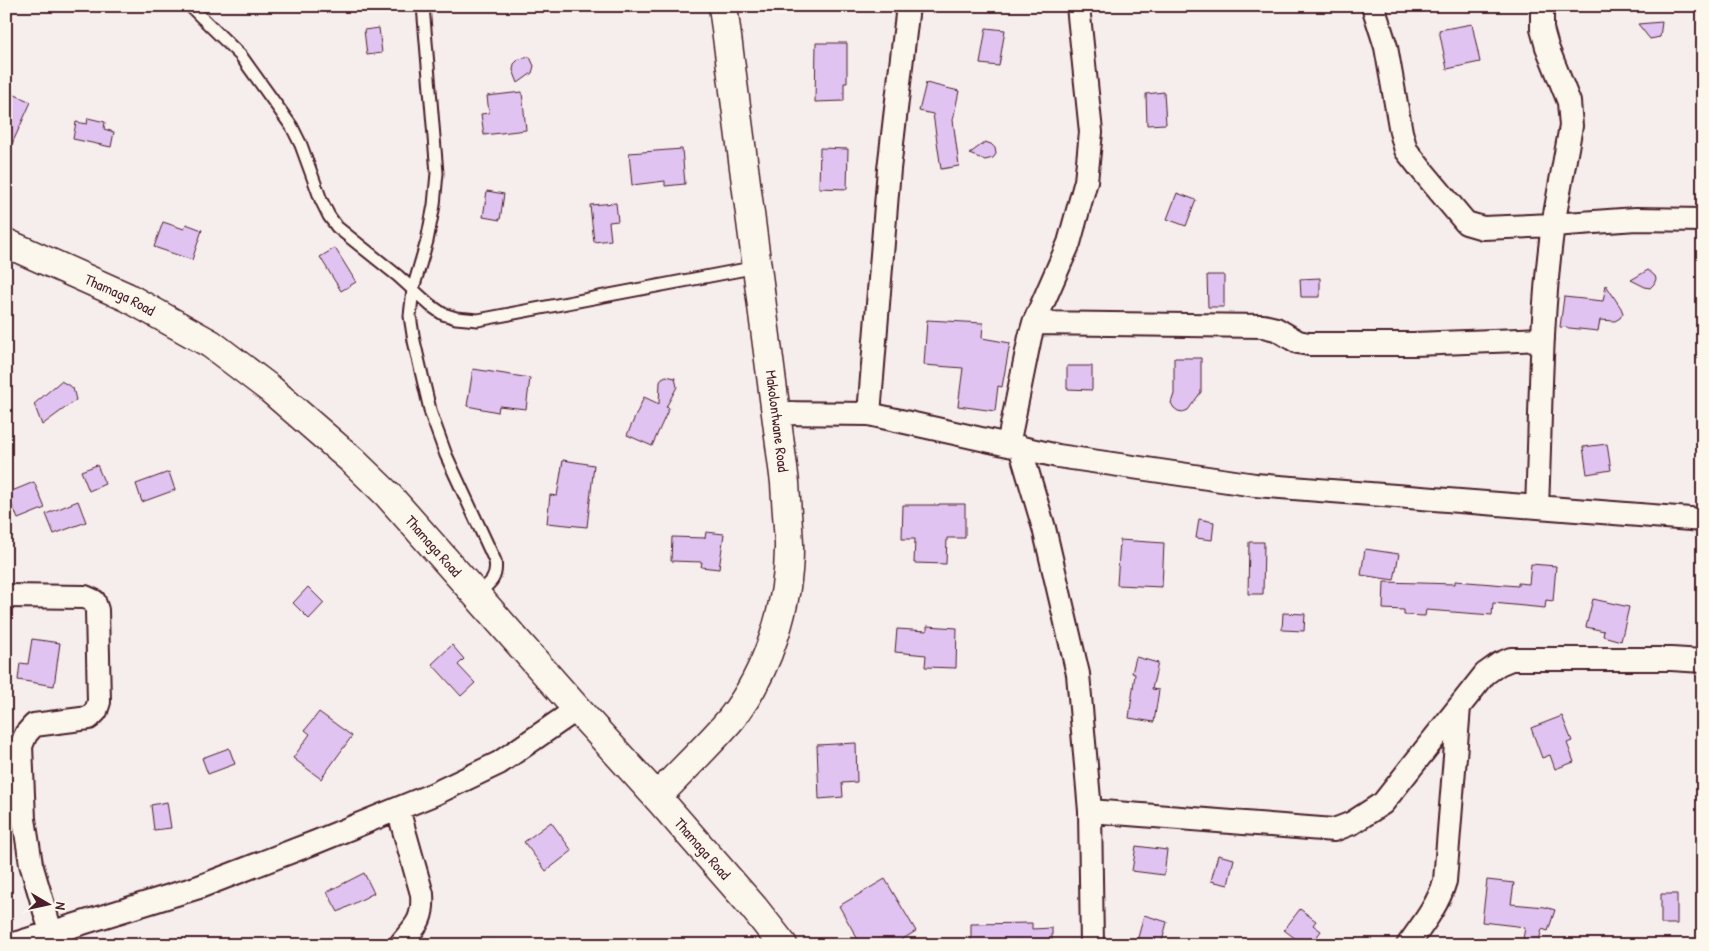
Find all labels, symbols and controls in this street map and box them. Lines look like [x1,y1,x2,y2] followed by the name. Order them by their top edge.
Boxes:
[81,268,159,321] street label: Thamaga Road
[761,369,794,473] street label: Makolontwane Road
[401,510,467,581] street label: Thamaga Road
[670,813,736,884] street label: Thamaga Road
[22,878,72,928] north arrow
[51,901,71,912] text: N

